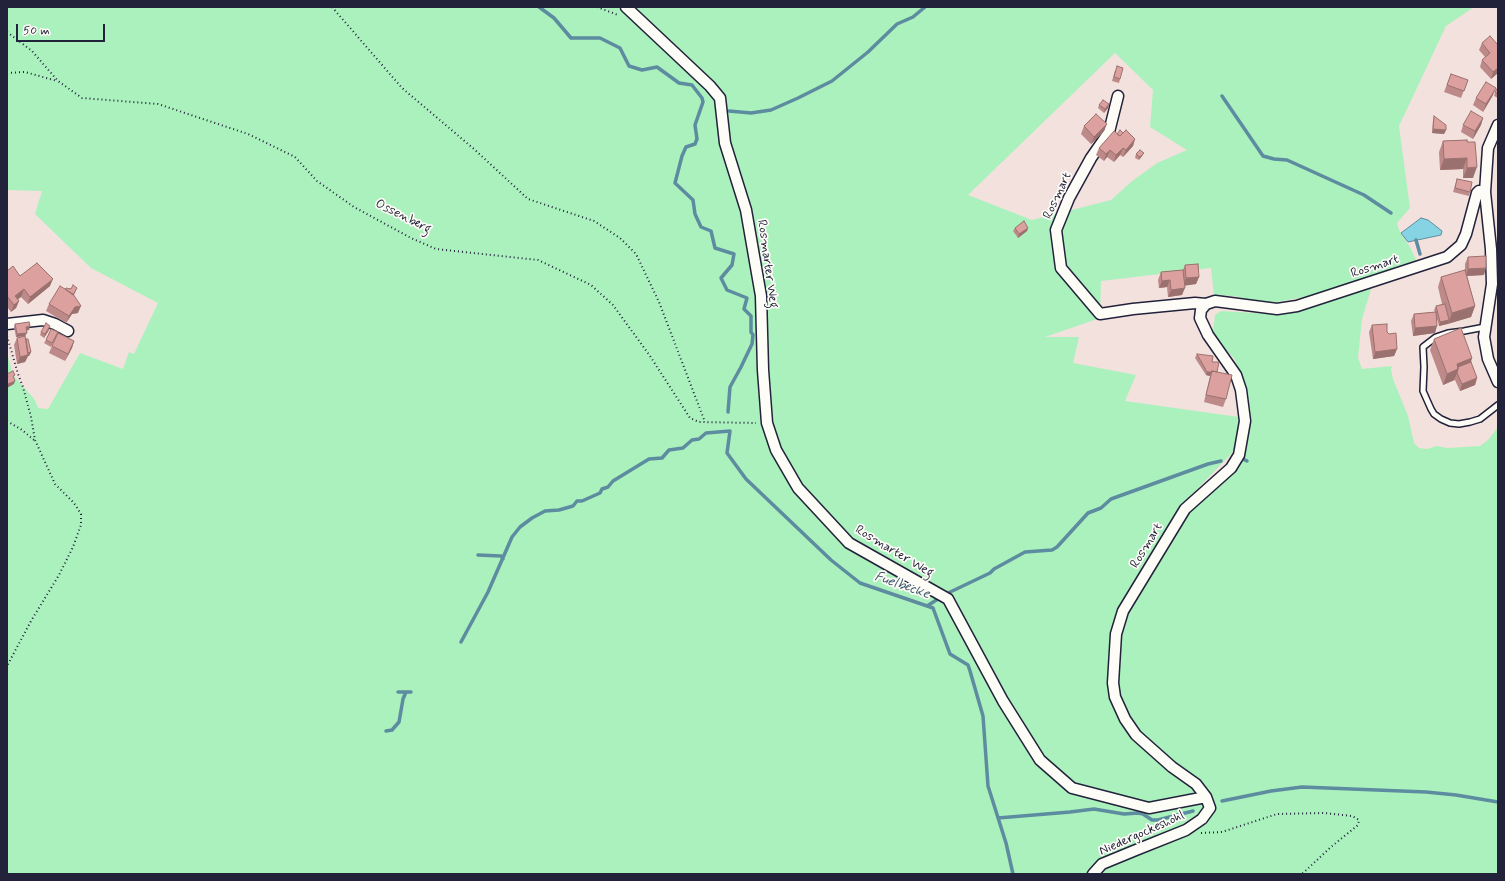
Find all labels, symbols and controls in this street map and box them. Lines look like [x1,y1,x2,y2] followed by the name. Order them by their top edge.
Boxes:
[18,16,107,42] scale bar
[23,23,50,39] text: 50 m
[1040,170,1076,222] street label: Rosmart
[373,196,433,238] street label: Ossenberg
[753,219,781,309] street label: Rosmarter Weg
[1349,252,1401,282] street label: Rosmart
[1128,521,1166,571] street label: Rosmart
[852,522,936,582] street label: Rosmarter Weg
[872,569,932,603] water label: Fuelbecke
[1097,808,1187,860] street label: Niedergockeshohl

